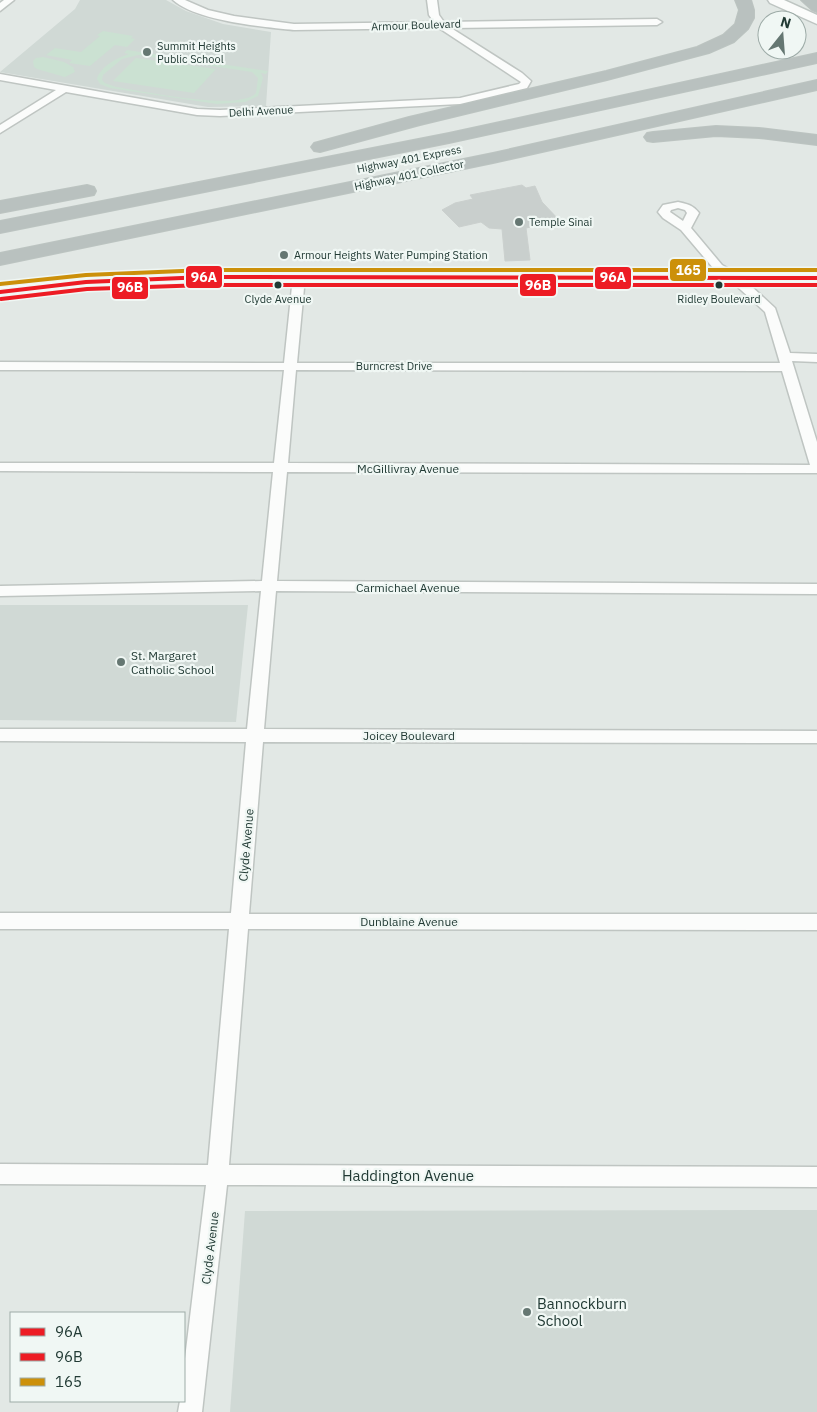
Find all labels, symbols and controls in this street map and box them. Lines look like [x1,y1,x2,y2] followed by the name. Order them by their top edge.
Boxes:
[757,10,807,60] north arrow
[778,12,793,33] text: N
[371,16,461,34] street label: Armour Boulevard
[157,39,236,66] place label: Summit Heights Public School
[141,46,153,58] marker: Summit Heights Public School
[228,102,294,120] street label: Delhi Avenue
[356,142,462,176] street label: Highway 401 Express
[353,157,465,193] street label: Highway 401 Collector
[529,215,592,229] place label: Temple Sinai
[513,216,525,228] marker: Temple Sinai
[294,248,488,262] place label: Armour Heights Water Pumping Station
[278,249,290,261] marker: Armour Heights Water Pumping Station
[669,258,707,282] line badge: 165
[675,261,701,279] text: 165
[185,265,223,289] line badge: 96A
[594,266,632,290] line badge: 96A
[191,268,218,286] text: 96A
[600,268,627,286] text: 96A
[519,273,557,297] line badge: 96B
[111,276,149,300] line badge: 96B
[525,276,551,294] text: 96B
[117,278,143,296] text: 96B
[273,280,283,290] marker: Clyde Avenue
[714,280,724,290] marker: Ridley Boulevard
[245,292,311,306] place label: Clyde Avenue
[677,292,761,306] place label: Ridley Boulevard
[356,359,432,373] street label: Burncrest Drive
[357,461,459,476] street label: McGillivray Avenue
[356,580,460,595] street label: Carmichael Avenue
[131,648,214,677] place label: St. Margaret Catholic School
[115,656,127,668] marker: St. Margaret Catholic School
[363,728,455,743] street label: Joicey Boulevard
[235,808,257,882] street label: Clyde Avenue
[360,914,458,929] street label: Dunblaine Avenue
[342,1166,474,1185] street label: Haddington Avenue
[198,1210,222,1285] street label: Clyde Avenue
[537,1294,627,1330] place label: Bannockburn School
[521,1306,533,1318] marker: Bannockburn School
[10,1312,185,1402] legend
[55,1322,83,1341] text: 96A
[55,1347,83,1366] text: 96B
[55,1372,82,1391] text: 165

